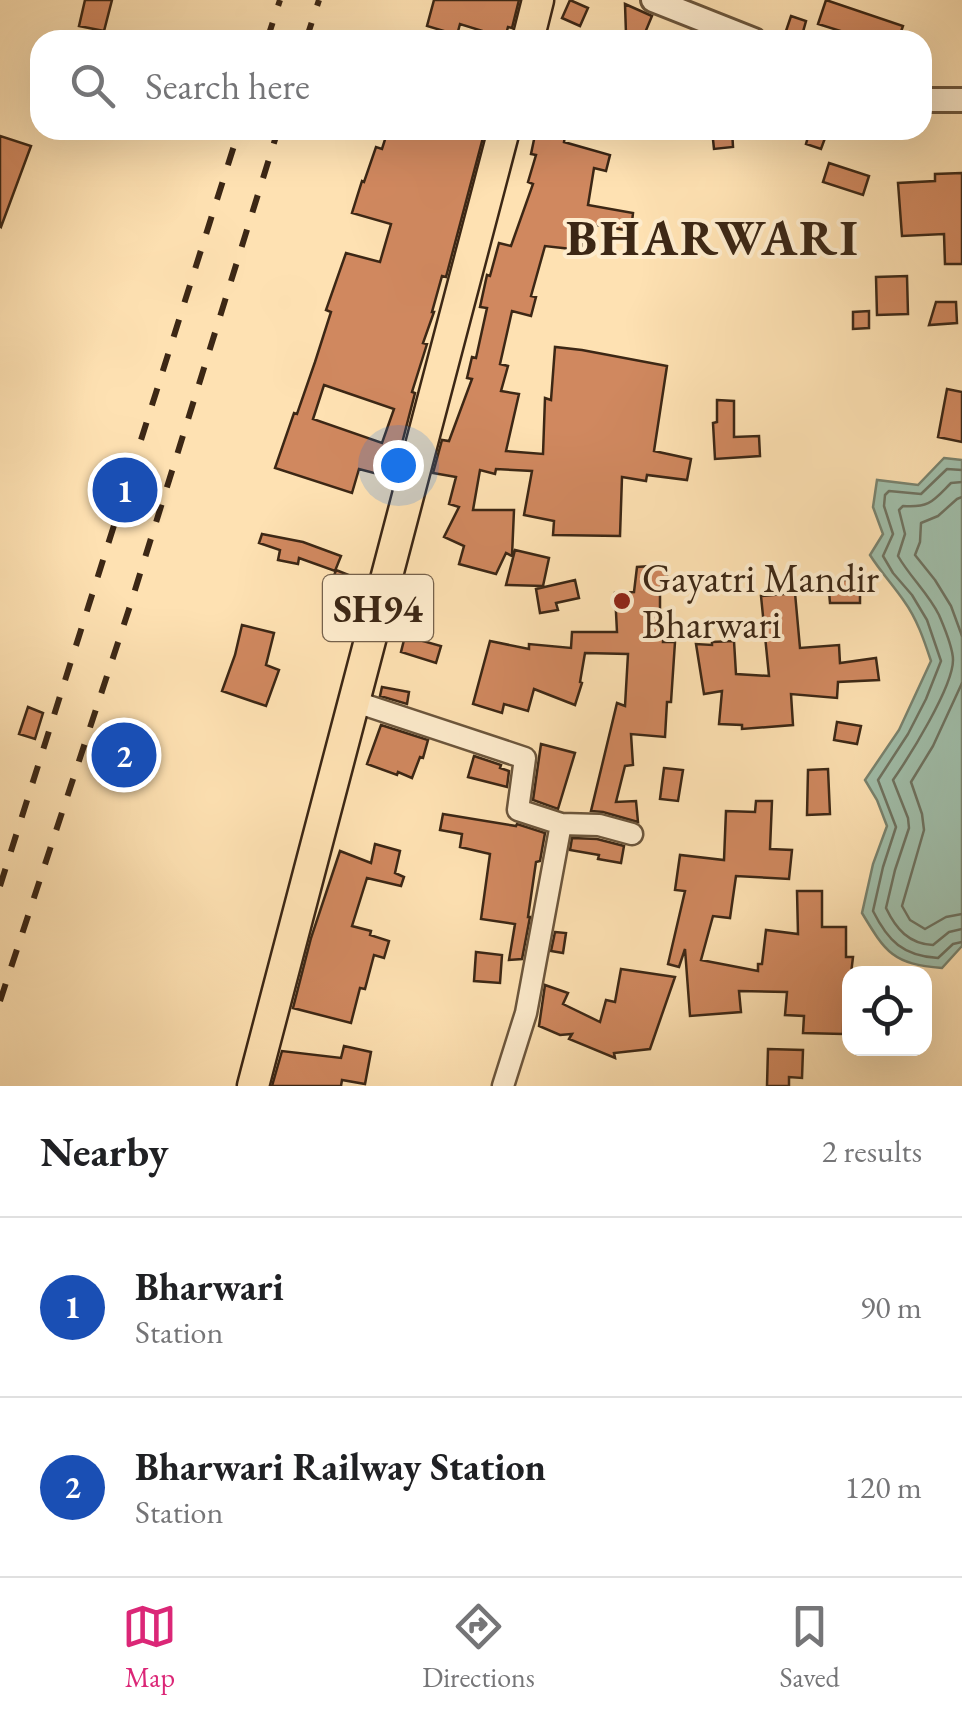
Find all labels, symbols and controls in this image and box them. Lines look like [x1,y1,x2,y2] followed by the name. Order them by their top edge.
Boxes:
[30,30,932,140] search box
[65,58,120,113] icon: search
[145,61,310,110] text: Search here
[566,205,860,270] district label: BHARWARI
[373,440,424,491] your location
[92,452,158,528] pin: 1
[642,552,880,650] place label: Gayatri Mandir Bharwari
[323,575,433,641] road number: SH94
[611,590,633,612] marker: Gayatri Mandir Bharwari
[92,718,156,792] pin: 2
[842,966,932,1056] map controls
[842,966,932,1056] button: locate
[40,1124,169,1179] text: Nearby
[822,1130,922,1172] text: 2 results
[135,1262,284,1311] text: Bharwari
[64,1286,81,1328] text: 1
[860,1286,922,1328] text: 90 m
[135,1311,223,1353] text: Station
[135,1442,546,1491] text: Bharwari Railway Station
[64,1466,81,1508] text: 2
[845,1466,922,1508] text: 120 m
[135,1491,223,1533] text: Station
[122,1599,177,1695] tab: Map
[422,1599,535,1695] tab: Directions
[780,1599,840,1695] tab: Saved

